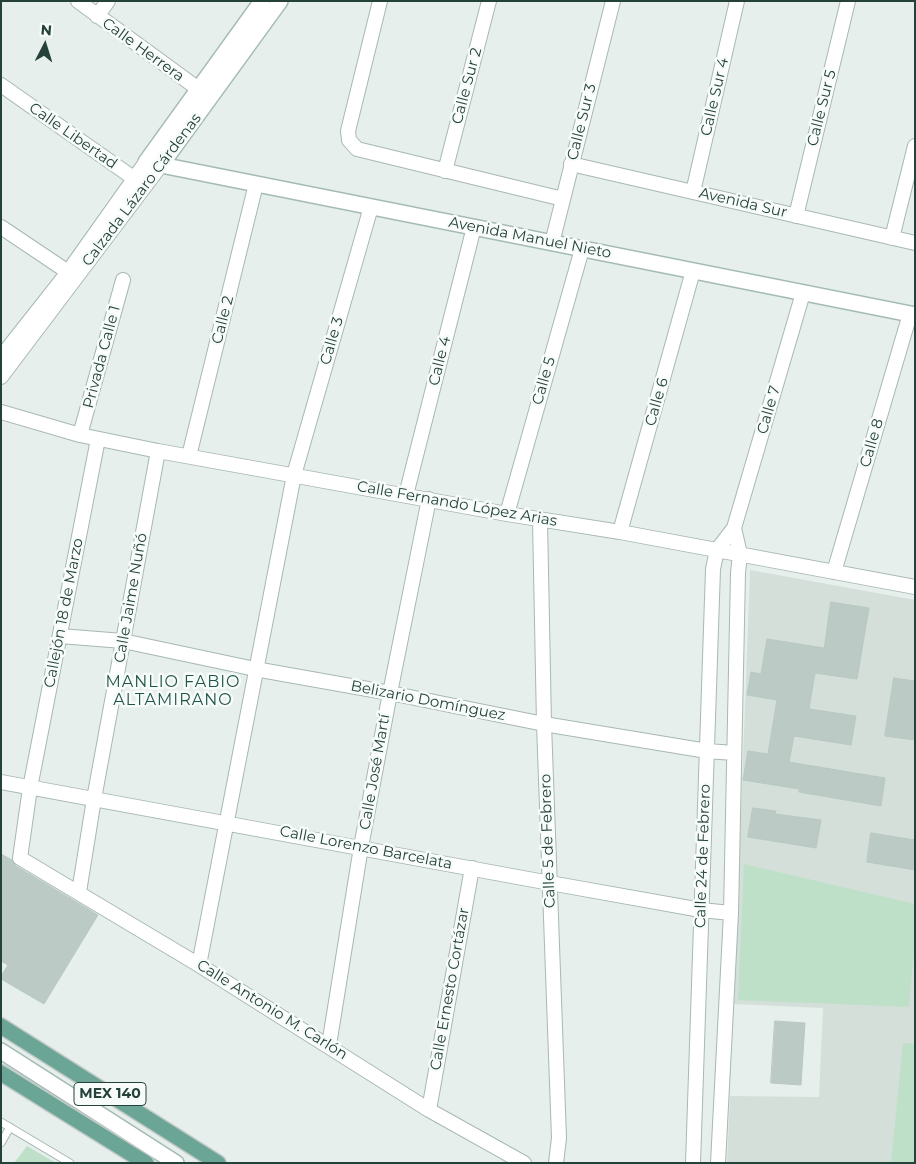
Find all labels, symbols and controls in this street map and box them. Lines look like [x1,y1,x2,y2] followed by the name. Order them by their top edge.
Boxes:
[99,14,187,86] street label: Calle Herrera
[20,20,70,70] north arrow
[40,21,53,40] text: N
[448,46,486,126] street label: Calle Sur 2
[697,56,733,138] street label: Calle Sur 4
[804,68,840,148] street label: Calle Sur 5
[564,82,600,162] street label: Calle Sur 3
[25,99,121,173] street label: Calle Libertad
[79,110,205,270] street label: Calzada Lázaro Cárdenas
[697,184,789,222] street label: Avenida Sur
[447,213,613,263] street label: Avenida Manuel Nieto
[208,294,238,346] street label: Calle 2
[80,304,124,410] street label: Privada Calle 1
[317,315,347,367] street label: Calle 3
[425,334,455,388] street label: Calle 4
[529,355,559,407] street label: Calle 5
[642,376,672,428] street label: Calle 6
[754,384,784,436] street label: Calle 7
[856,416,888,470] street label: Calle 8
[355,478,559,530] street label: Calle Fernando López Arias
[111,532,151,664] street label: Calle Jaime Nuñó
[41,537,87,689] street label: Callejón 18 de Marzo
[104,672,242,710] district label: MANLIO FABIO ALTAMIRANO
[349,677,507,725] street label: Belizario Domínguez
[356,713,394,831] street label: Calle José Martí
[537,773,559,909] street label: Calle 5 de Febrero
[691,784,715,928] street label: Calle 24 de Febrero
[278,822,454,874] street label: Calle Lorenzo Barcelata
[427,906,473,1072] street label: Calle Ernesto Cortázar
[193,956,351,1064] street label: Calle Antonio M. Carlón
[74,1082,146,1106] road number: MEX 140

